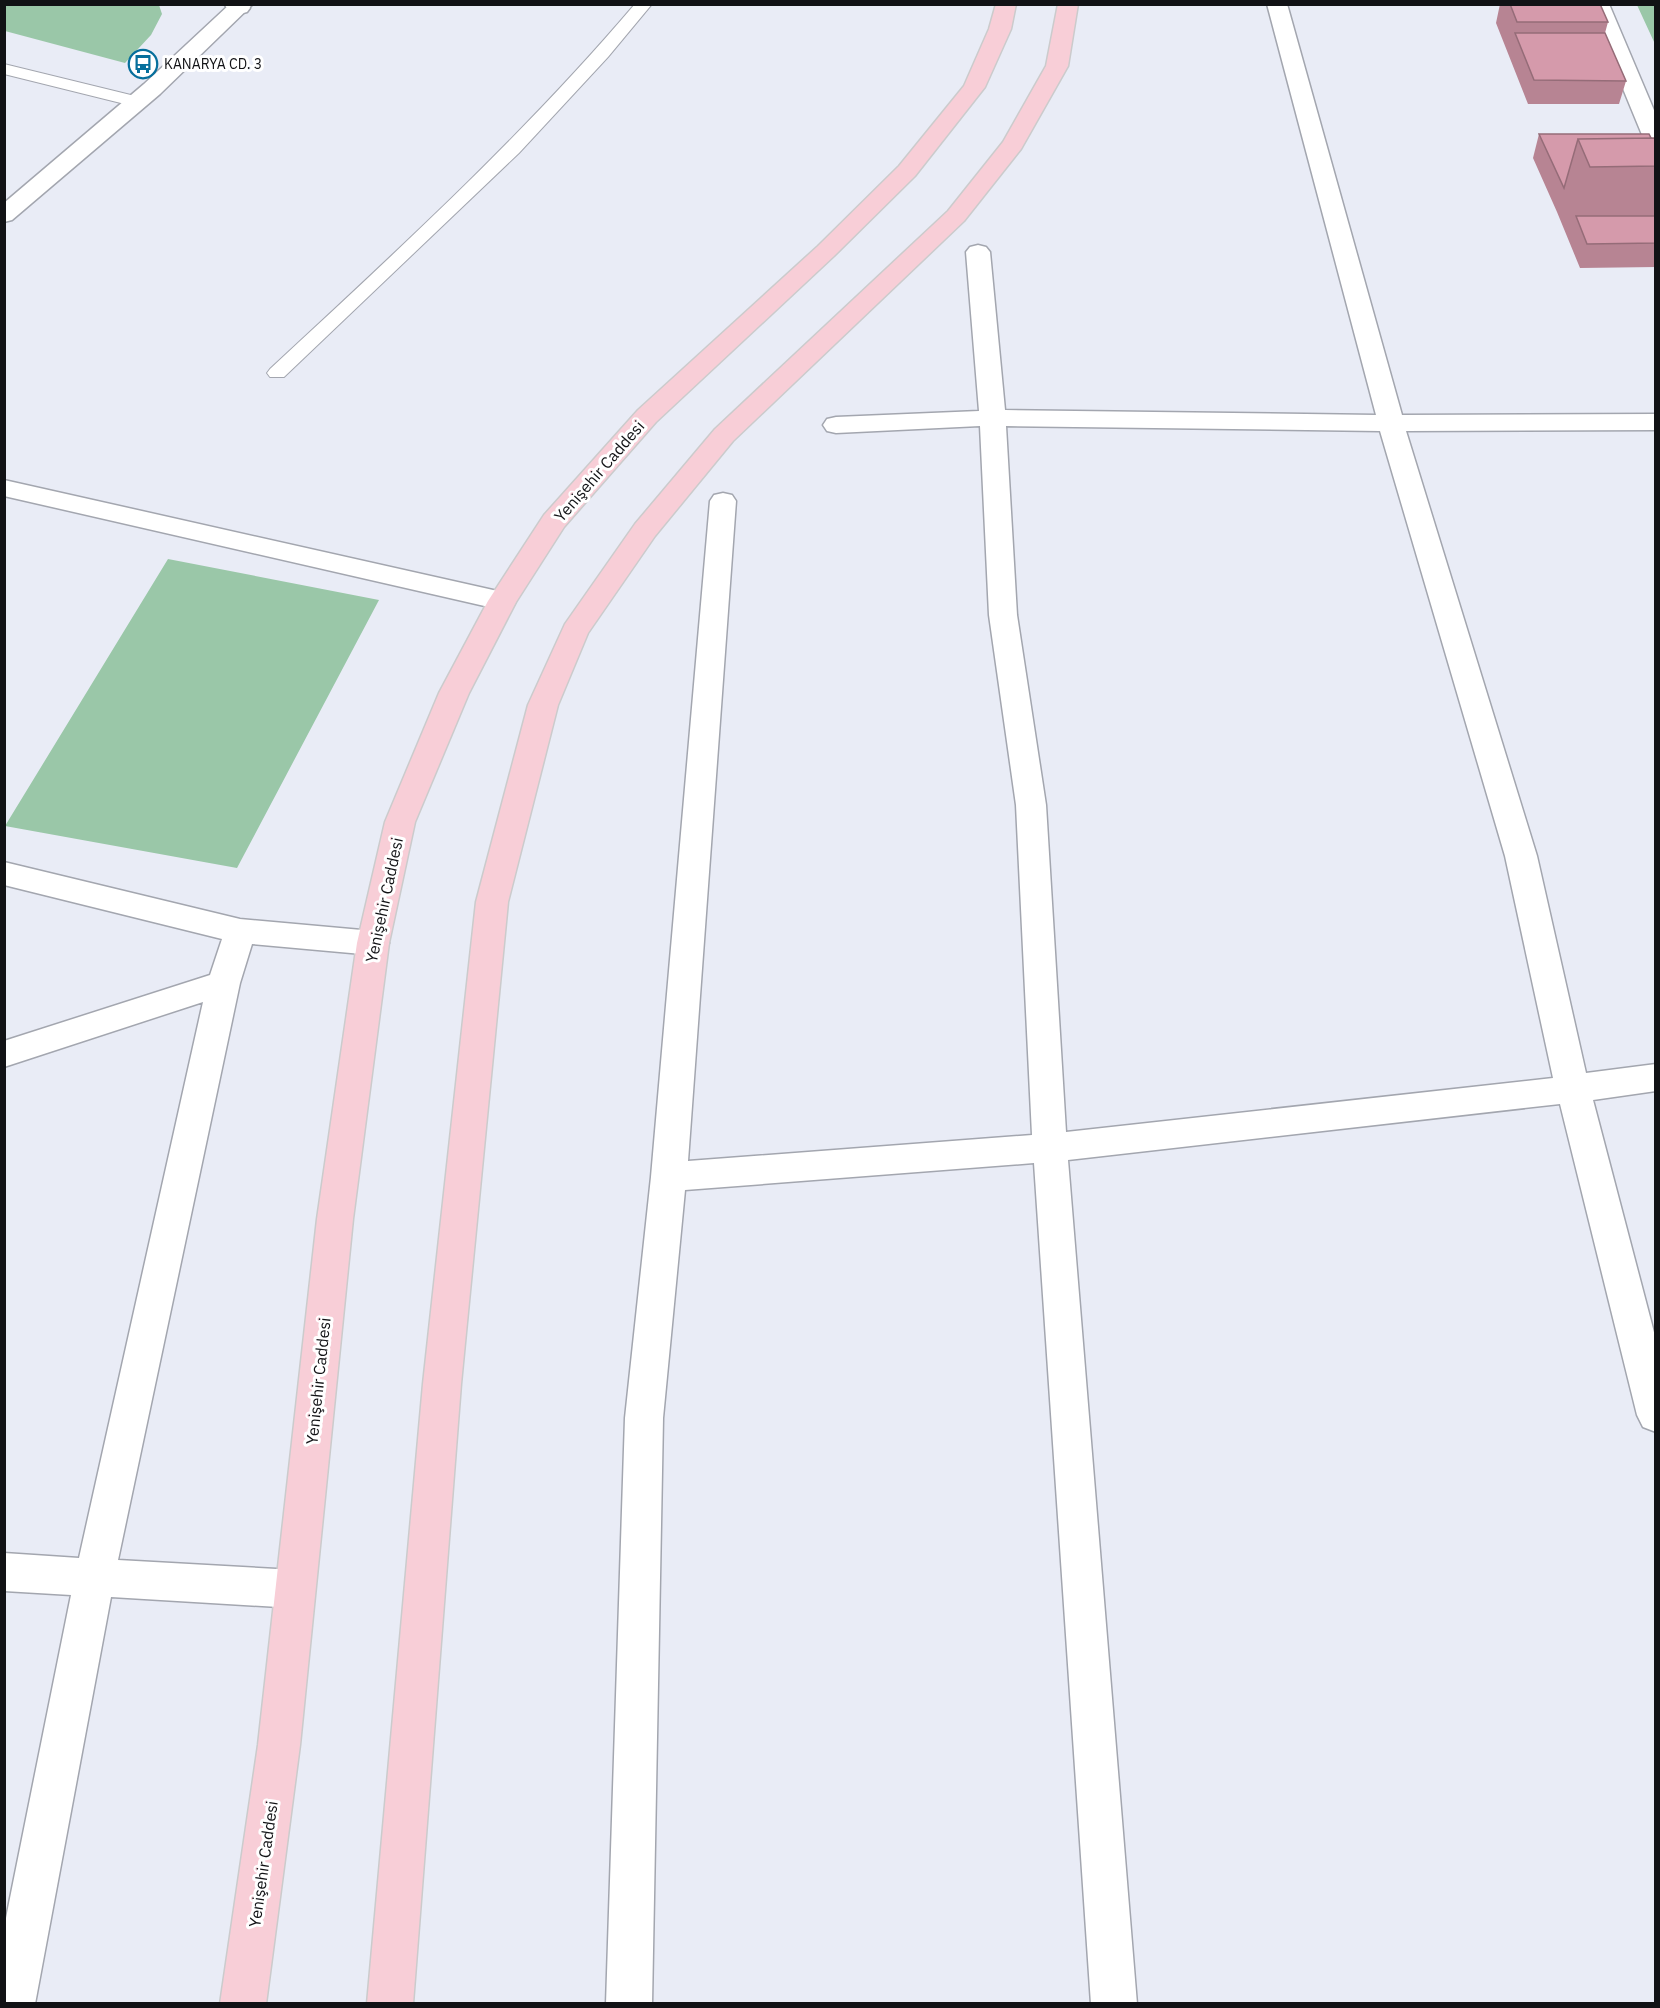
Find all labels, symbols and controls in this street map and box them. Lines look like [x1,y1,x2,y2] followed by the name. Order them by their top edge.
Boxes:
[127,48,159,80] bus stop icon: KANARYA CD. 3
[164,55,262,73] place label: KANARYA CD. 3
[550,416,648,526] street label: Yenişehir Caddesi
[361,836,407,964] street label: Yenişehir Caddesi
[301,1317,335,1445] street label: Yenişehir Caddesi
[244,1799,282,1929] street label: Yenişehir Caddesi

